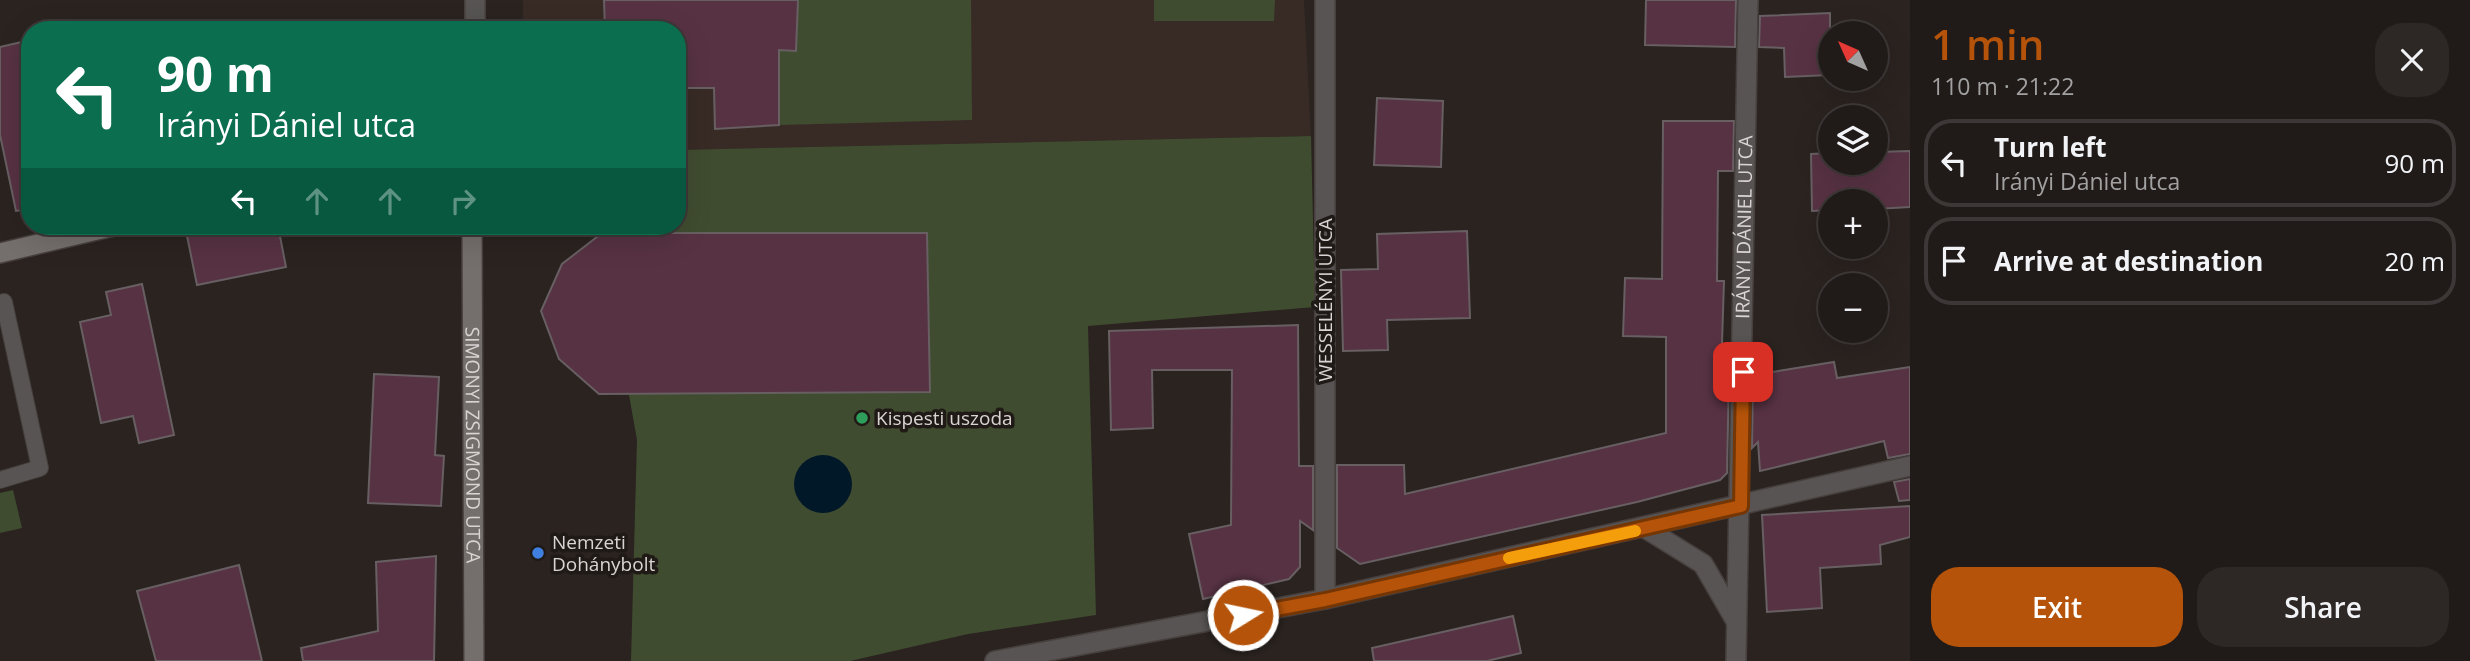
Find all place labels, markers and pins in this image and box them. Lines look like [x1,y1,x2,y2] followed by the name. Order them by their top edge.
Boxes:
[1713,342,1773,402] pin
[876,405,1013,431] place label: Kispesti uszoda
[854,410,870,426] marker: Kispesti uszoda
[552,529,655,577] place label: Nemzeti Dohánybolt
[530,545,546,561] marker: Nemzeti Dohánybolt

